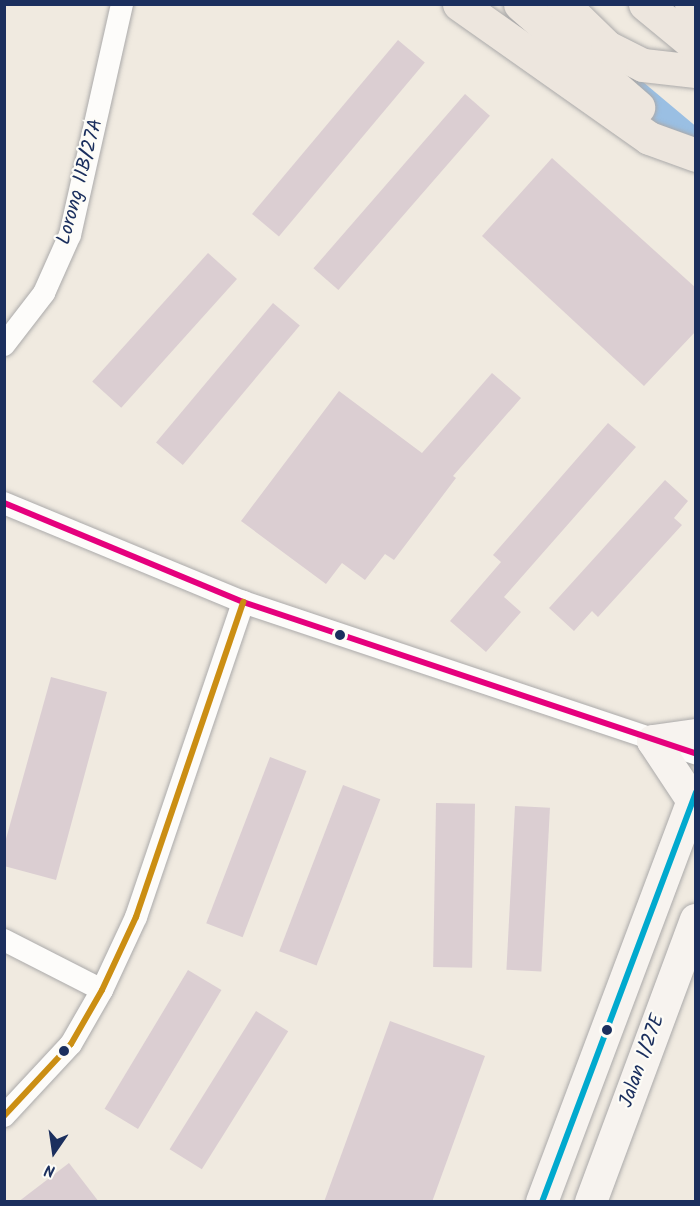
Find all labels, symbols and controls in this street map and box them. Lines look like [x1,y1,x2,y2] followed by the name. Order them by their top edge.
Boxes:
[53,116,109,248] street label: Lorong 11B/27A
[334,629,346,641] unlabelled marker
[615,1011,671,1111] street label: Jalan 1/27E
[601,1024,613,1036] unlabelled marker
[58,1045,70,1057] unlabelled marker
[24,1122,84,1182] north arrow
[42,1157,58,1183] text: N

